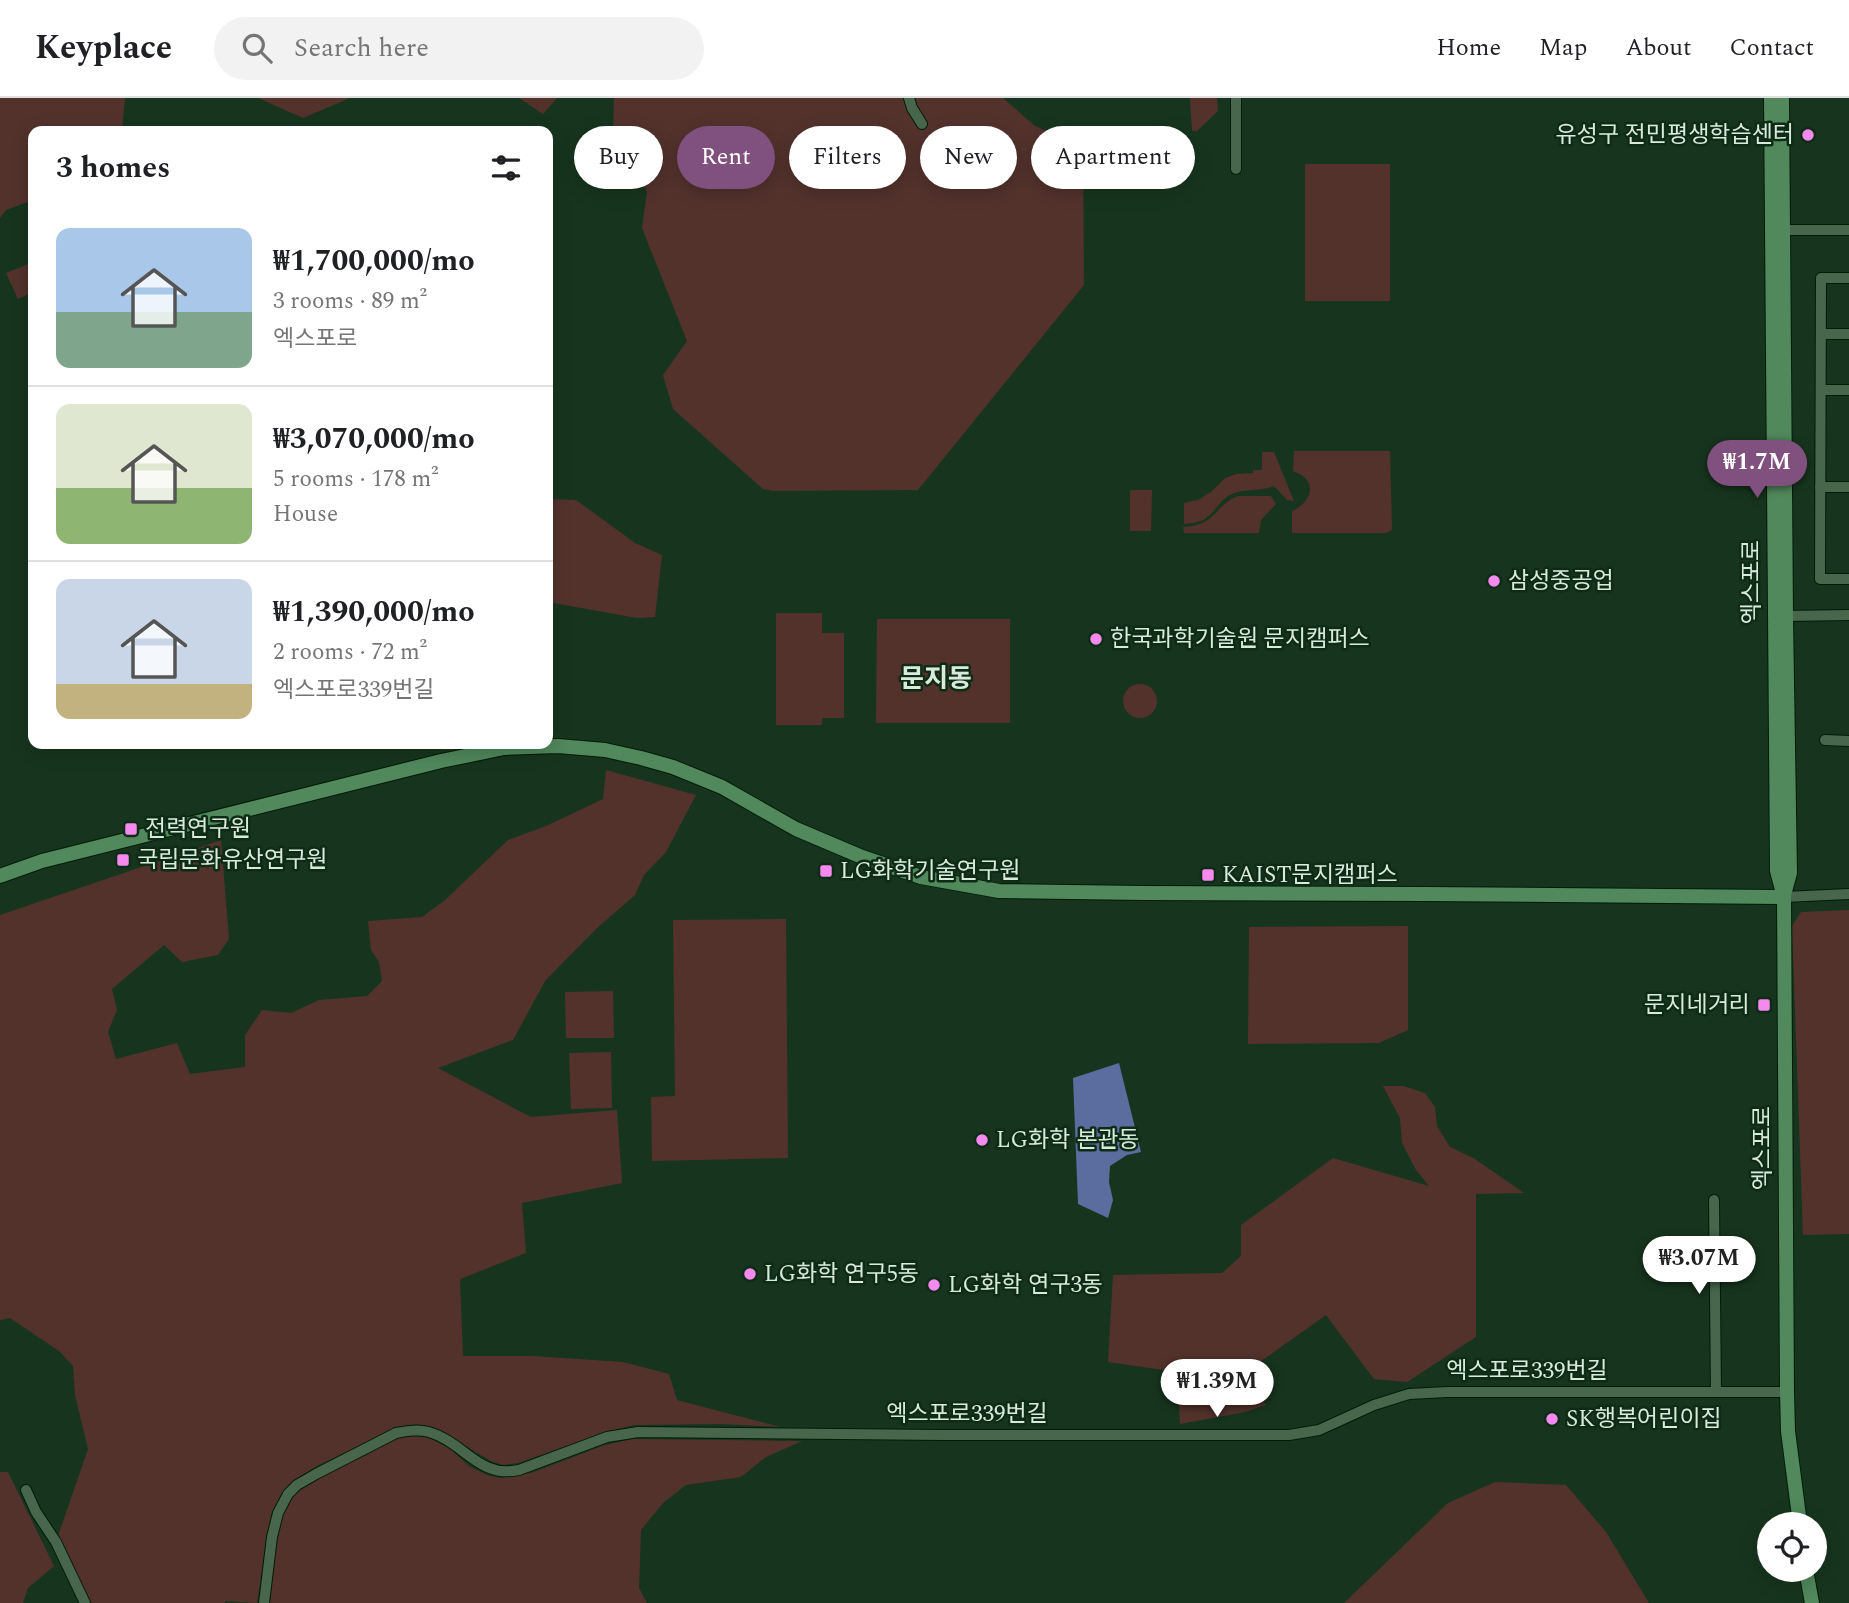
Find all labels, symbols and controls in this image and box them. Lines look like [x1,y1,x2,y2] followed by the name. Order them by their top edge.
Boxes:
[214,17,704,80] search box
[35,23,172,73] text: Keyplace
[294,28,429,68] text: Search here
[238,29,276,67] icon: search
[1436,30,1501,66] text: Home
[1539,30,1587,66] text: Map
[1625,30,1691,66] text: About
[1729,30,1814,66] text: Contact
[1555,118,1794,153] place label: 유성구 전민평생학습센터
[574,126,663,189] chip: Buy
[677,126,775,189] chip: Rent
[789,126,906,189] chip: Filters
[920,126,1017,189] chip: New
[1031,126,1195,189] chip: Apartment
[1800,127,1816,143] marker: 유성구 전민평생학습센터
[56,145,170,191] text: 3 homes
[487,149,525,187] icon: filters
[273,238,475,284] text: ₩1,700,000/mo
[112,256,196,340] icon: home
[273,284,427,319] text: 3 rooms · 89 m²
[273,322,358,357] text: 엑스포로
[273,416,475,462] text: ₩3,070,000/mo
[112,432,196,516] icon: home
[1708,440,1806,500] pin: ₩1.7M
[1723,445,1791,480] text: ₩1.7M
[273,462,439,497] text: 5 rooms · 178 m²
[273,497,338,532] text: House
[1735,540,1770,624] street label: 엑스포로
[1508,564,1614,599] place label: 삼성중공업
[1486,573,1502,589] marker: 삼성중공업
[273,589,475,635] text: ₩1,390,000/mo
[112,607,196,691] icon: home
[1110,622,1370,657] place label: 한국과학기술원 문지캠퍼스
[1088,631,1104,647] marker: 한국과학기술원 문지캠퍼스
[273,635,427,670] text: 2 rooms · 72 m²
[900,659,972,699] district label: 문지동
[273,673,434,708] text: 엑스포로339번길
[145,812,251,847] place label: 전력연구원
[123,821,139,837] marker: 전력연구원
[137,843,327,878] place label: 국립문화유산연구원
[115,852,131,868] marker: 국립문화유산연구원
[840,854,1020,889] place label: LG화학기술연구원
[1222,858,1398,893] place label: KAIST문지캠퍼스
[818,863,834,879] marker: LG화학기술연구원
[1200,867,1216,883] marker: KAIST문지캠퍼스
[1644,988,1750,1023] place label: 문지네거리
[1756,997,1772,1013] marker: 문지네거리
[1746,1106,1781,1190] street label: 엑스포로
[996,1123,1140,1158] place label: LG화학 본관동
[974,1132,990,1148] marker: LG화학 본관동
[1642,1236,1756,1296] pin: ₩3.07M
[1659,1241,1739,1276] text: ₩3.07M
[764,1257,919,1292] place label: LG화학 연구5동
[742,1266,758,1282] marker: LG화학 연구5동
[948,1268,1103,1303] place label: LG화학 연구3동
[926,1277,942,1293] marker: LG화학 연구3동
[1446,1354,1608,1389] street label: 엑스포로339번길
[1160,1360,1274,1419] pin: ₩1.39M
[1177,1364,1257,1399] text: ₩1.39M
[886,1397,1048,1432] street label: 엑스포로339번길
[1566,1402,1722,1437] place label: SK행복어린이집
[1544,1411,1560,1427] marker: SK행복어린이집
[1757,1512,1827,1582] map controls
[1757,1512,1827,1582] button: locate

